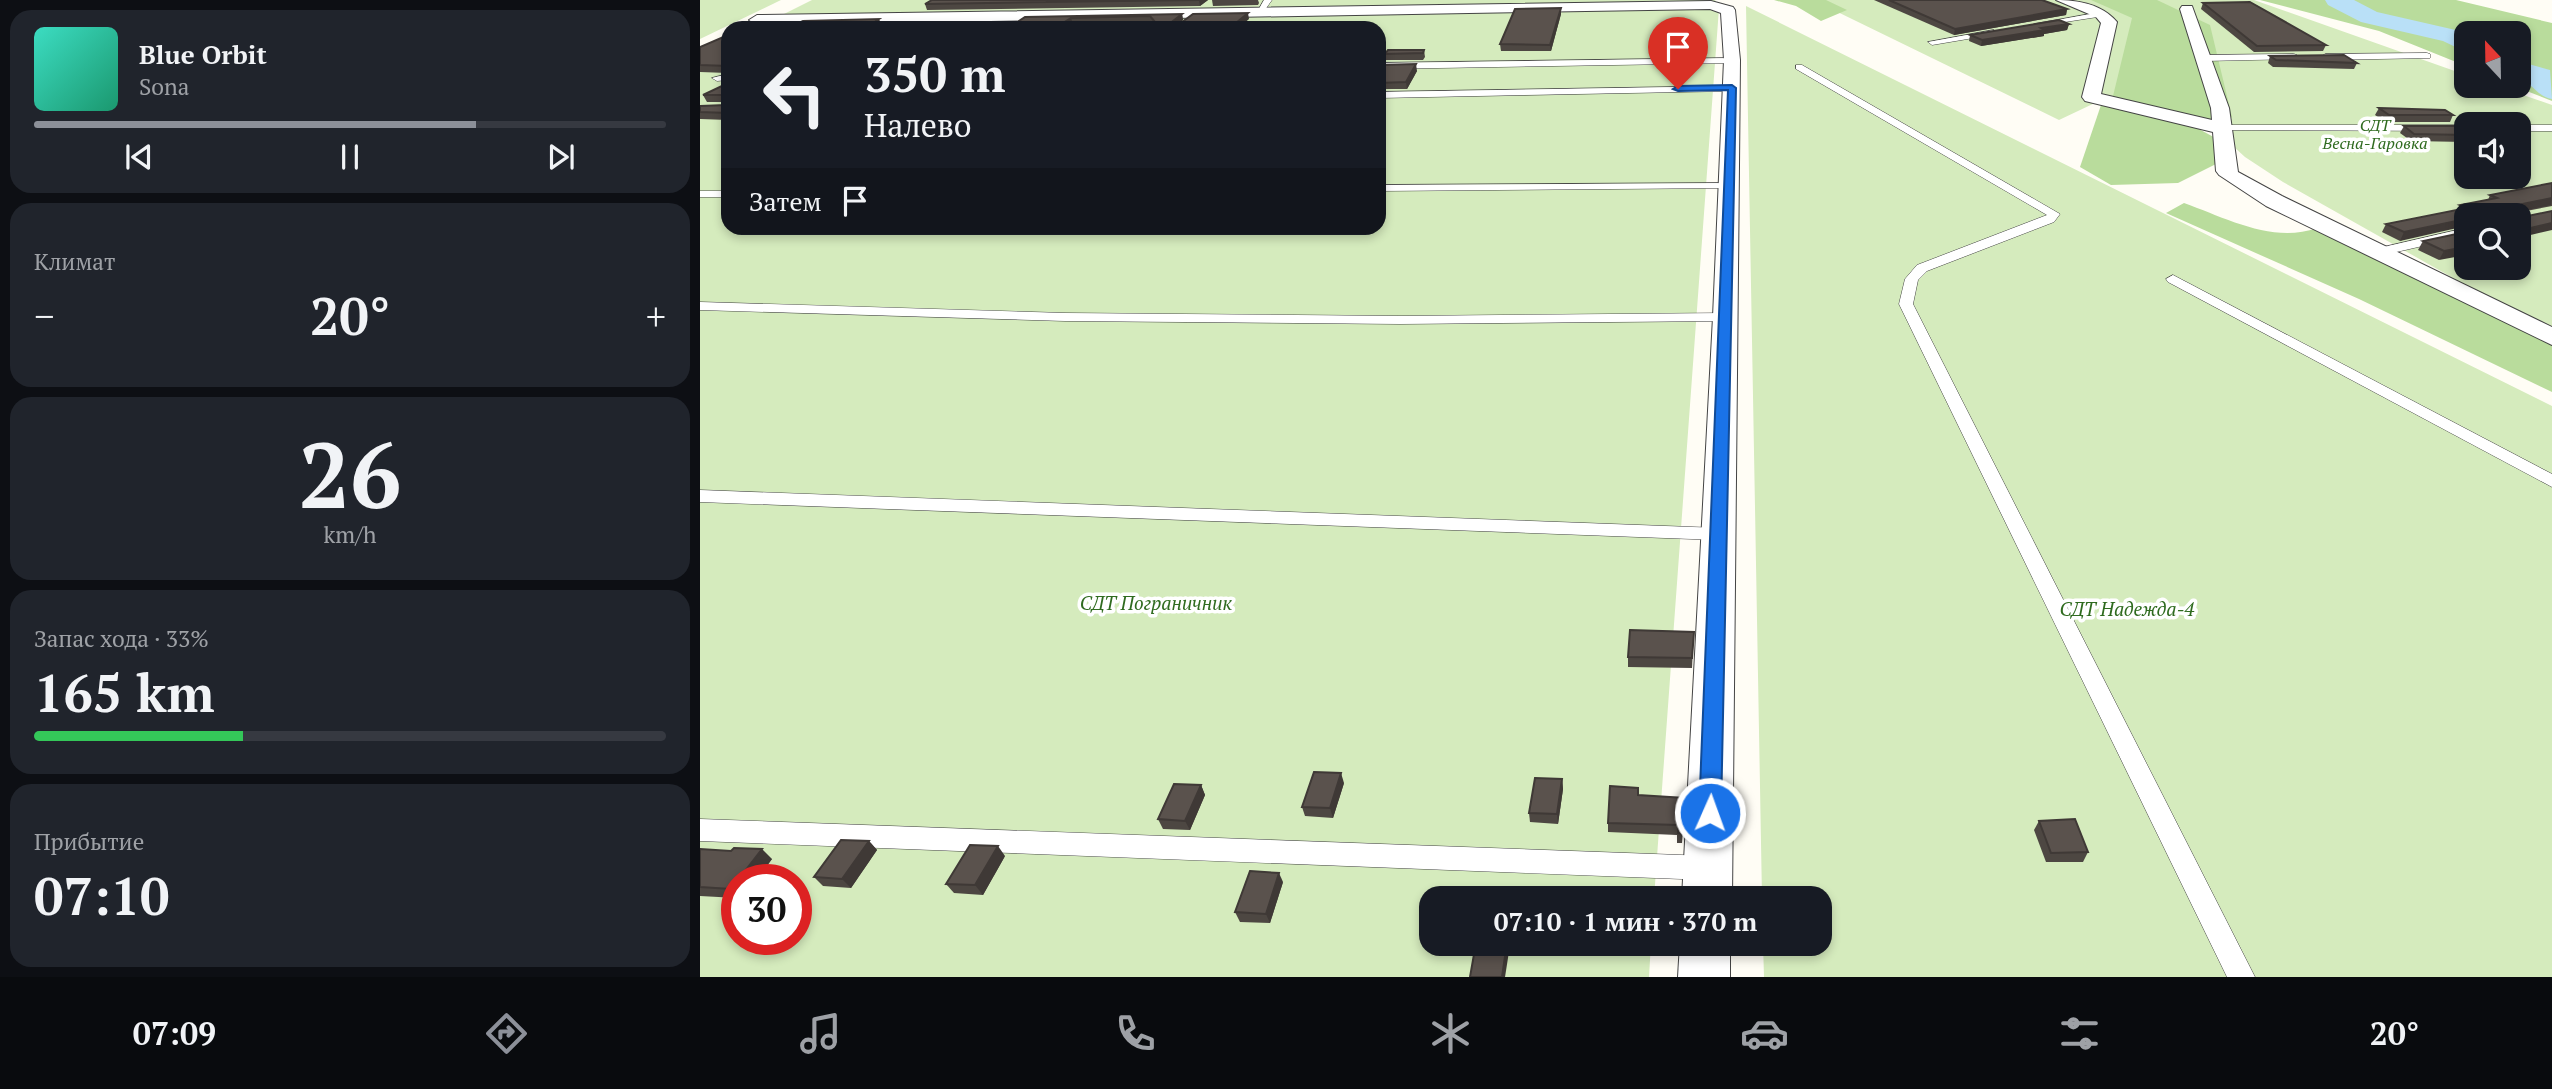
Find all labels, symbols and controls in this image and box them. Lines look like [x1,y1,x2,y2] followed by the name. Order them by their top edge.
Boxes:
[1648,17,1708,89] pin
[2454,21,2530,98] north arrow
[2454,21,2531,280] map controls
[1659,28,1697,66] icon: arrive
[139,37,267,71] text: Blue Orbit
[864,41,1006,106] text: 350 m
[749,49,840,140] icon: left
[139,71,189,102] text: Sona
[864,104,972,146] text: Налево
[2454,112,2531,189] button: sound
[2321,114,2428,154] park label: СДТ Весна-Гаровка
[120,138,158,176] icon: previous
[331,138,369,176] icon: pause
[542,138,580,176] icon: next
[836,182,874,220] icon: arrive
[749,184,822,218] text: Затем
[2454,203,2531,280] button: search
[34,246,115,277] text: Климат
[310,281,390,350] text: 20°
[34,291,54,341] text: −
[646,291,666,341] text: +
[299,413,401,534] text: 26
[323,519,377,550] text: km/h
[1080,590,1232,615] park label: СДТ Пограничник
[2060,596,2194,621] park label: СДТ Надежда-4
[34,623,209,654] text: Запас хода · 33%
[34,658,215,727] text: 165 km
[1673,776,1747,850] position arrow
[34,826,144,857] text: Прибытие
[34,861,169,930] text: 07:10
[721,864,812,955] speed limit sign: 30
[1494,904,1757,938] text: 07:10 · 1 мин · 370 m
[482,1009,531,1058] icon: directions
[796,1009,845,1058] icon: music
[1111,1009,1160,1058] icon: phone
[1426,1009,1475,1058] icon: climate
[1740,1009,1789,1058] icon: car
[2055,1009,2104,1058] icon: filters
[133,1012,216,1054] text: 07:09
[2370,1012,2419,1054] text: 20°

